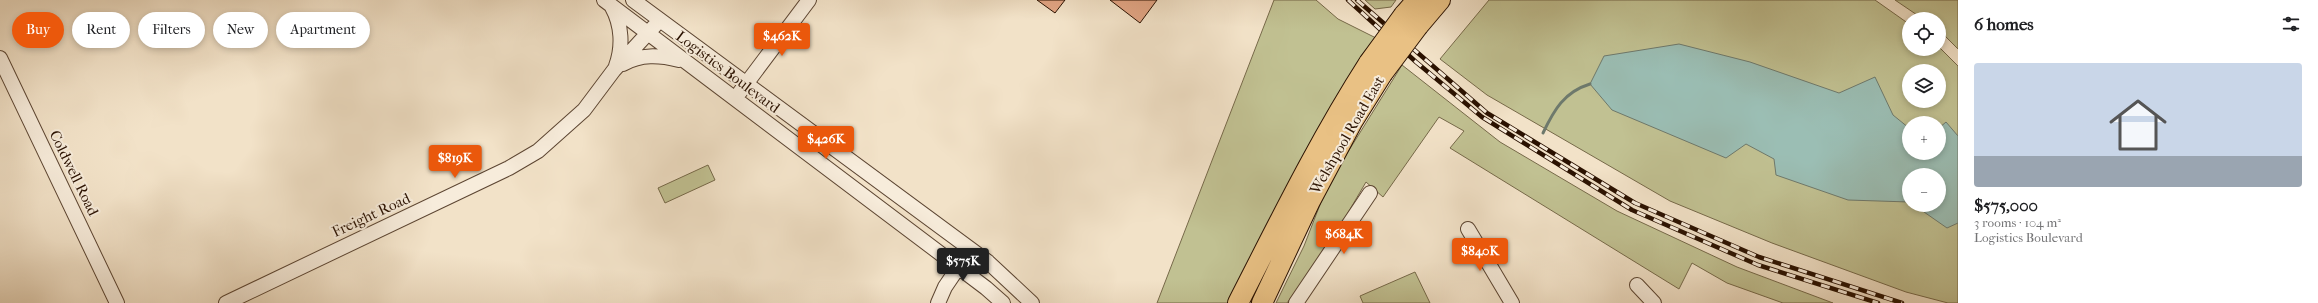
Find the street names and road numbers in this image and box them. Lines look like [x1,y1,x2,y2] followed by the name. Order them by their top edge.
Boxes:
[672,27,784,117] street label: Logistics Boulevard
[1305,72,1388,198] street label: Welshpool Road East
[46,127,103,219] street label: Coldwell Road
[329,189,414,241] street label: Freight Road

